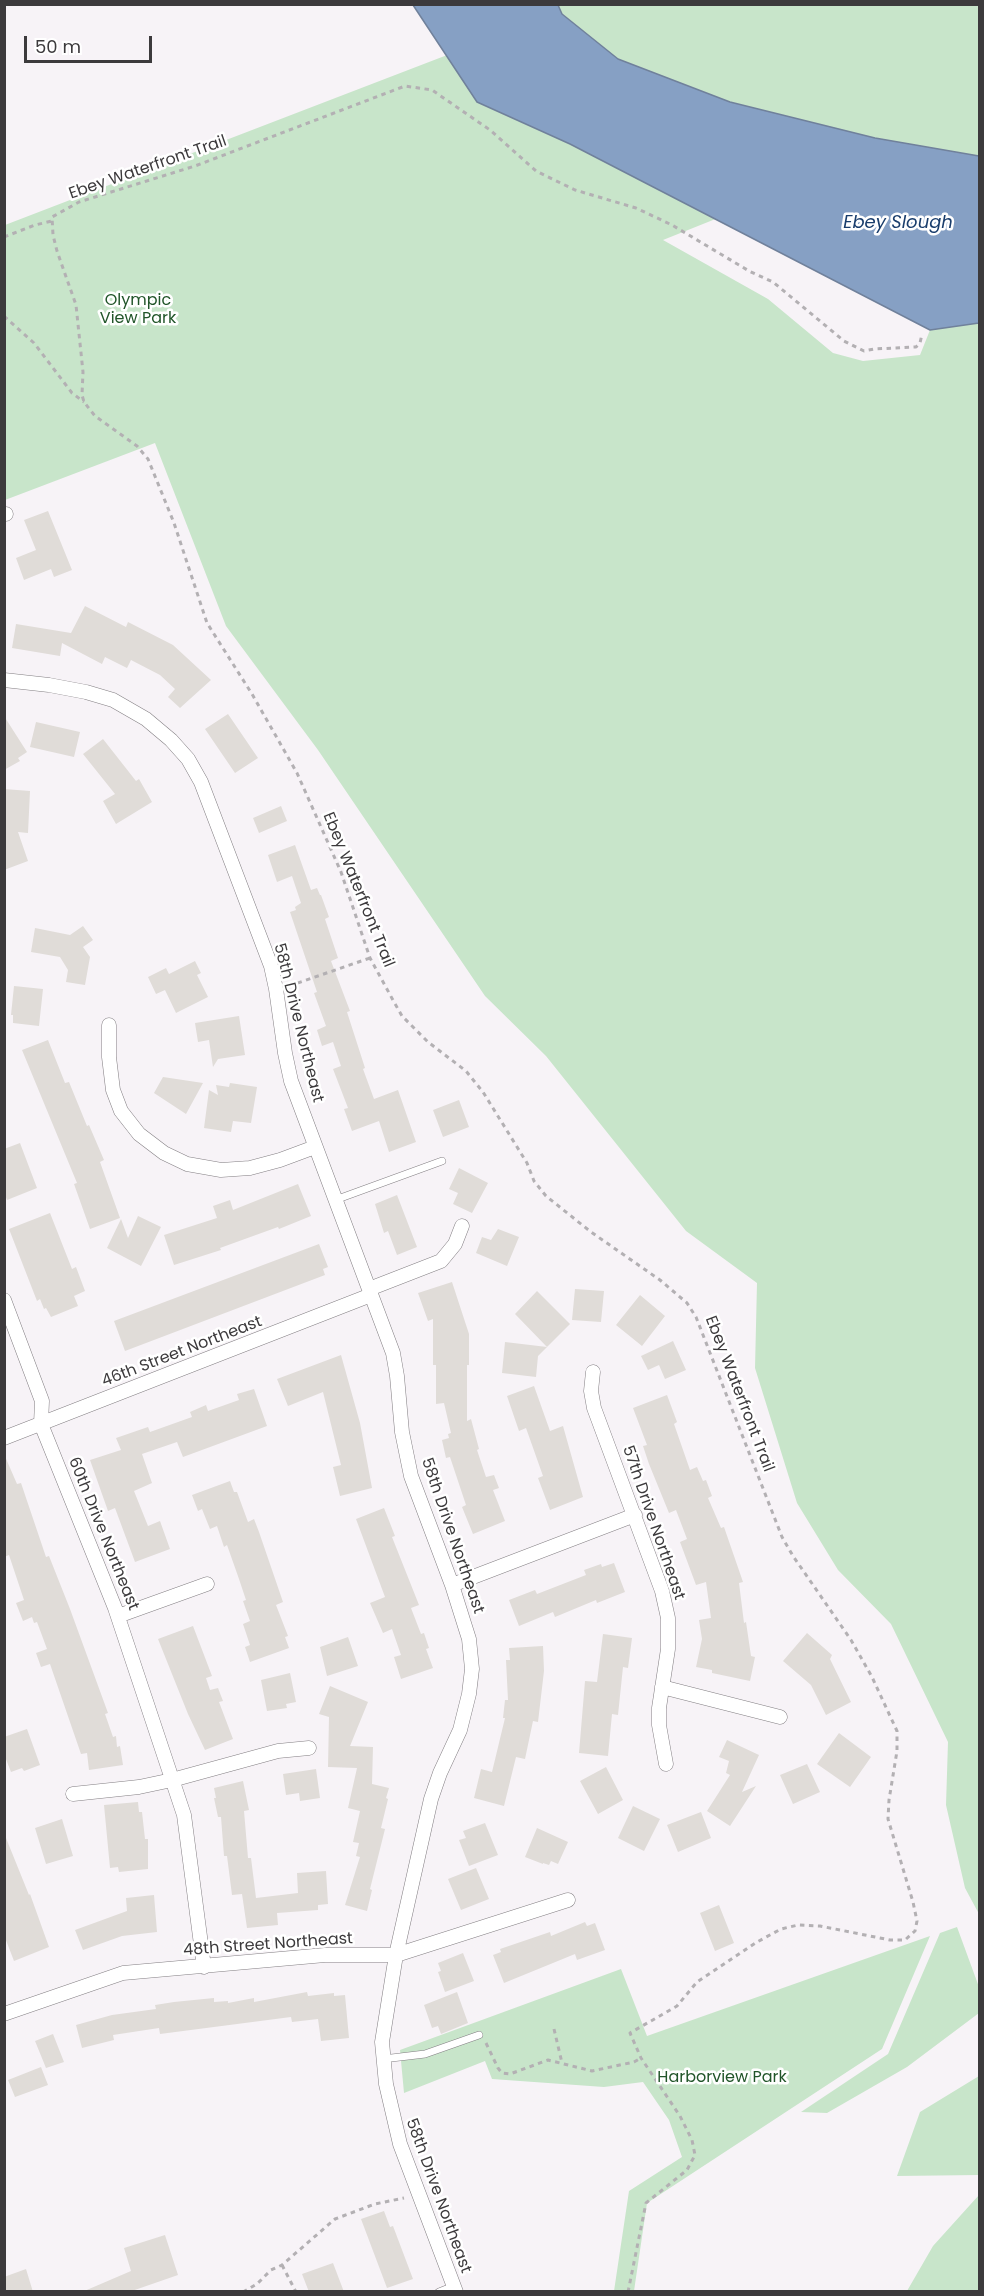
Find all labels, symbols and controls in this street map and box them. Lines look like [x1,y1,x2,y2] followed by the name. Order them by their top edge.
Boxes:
[27,24,154,62] scale bar
[35,34,81,59] text: 50 m
[67,132,229,204] street label: Ebey Waterfront Trail
[843,212,953,234] water label: Ebey Slough
[100,291,176,329] park label: Olympic View Park
[318,810,398,970] street label: Ebey Waterfront Trail
[269,941,327,1105] street label: 58th Drive Northeast
[99,1313,265,1391] street label: 46th Street Northeast
[700,1313,778,1475] street label: Ebey Waterfront Trail
[618,1443,688,1603] street label: 57th Drive Northeast
[64,1455,142,1613] street label: 60th Drive Northeast
[416,1456,488,1616] street label: 58th Drive Northeast
[183,1929,353,1961] street label: 48th Street Northeast
[657,2068,787,2088] park label: Harborview Park
[401,2116,475,2276] street label: 58th Drive Northeast

